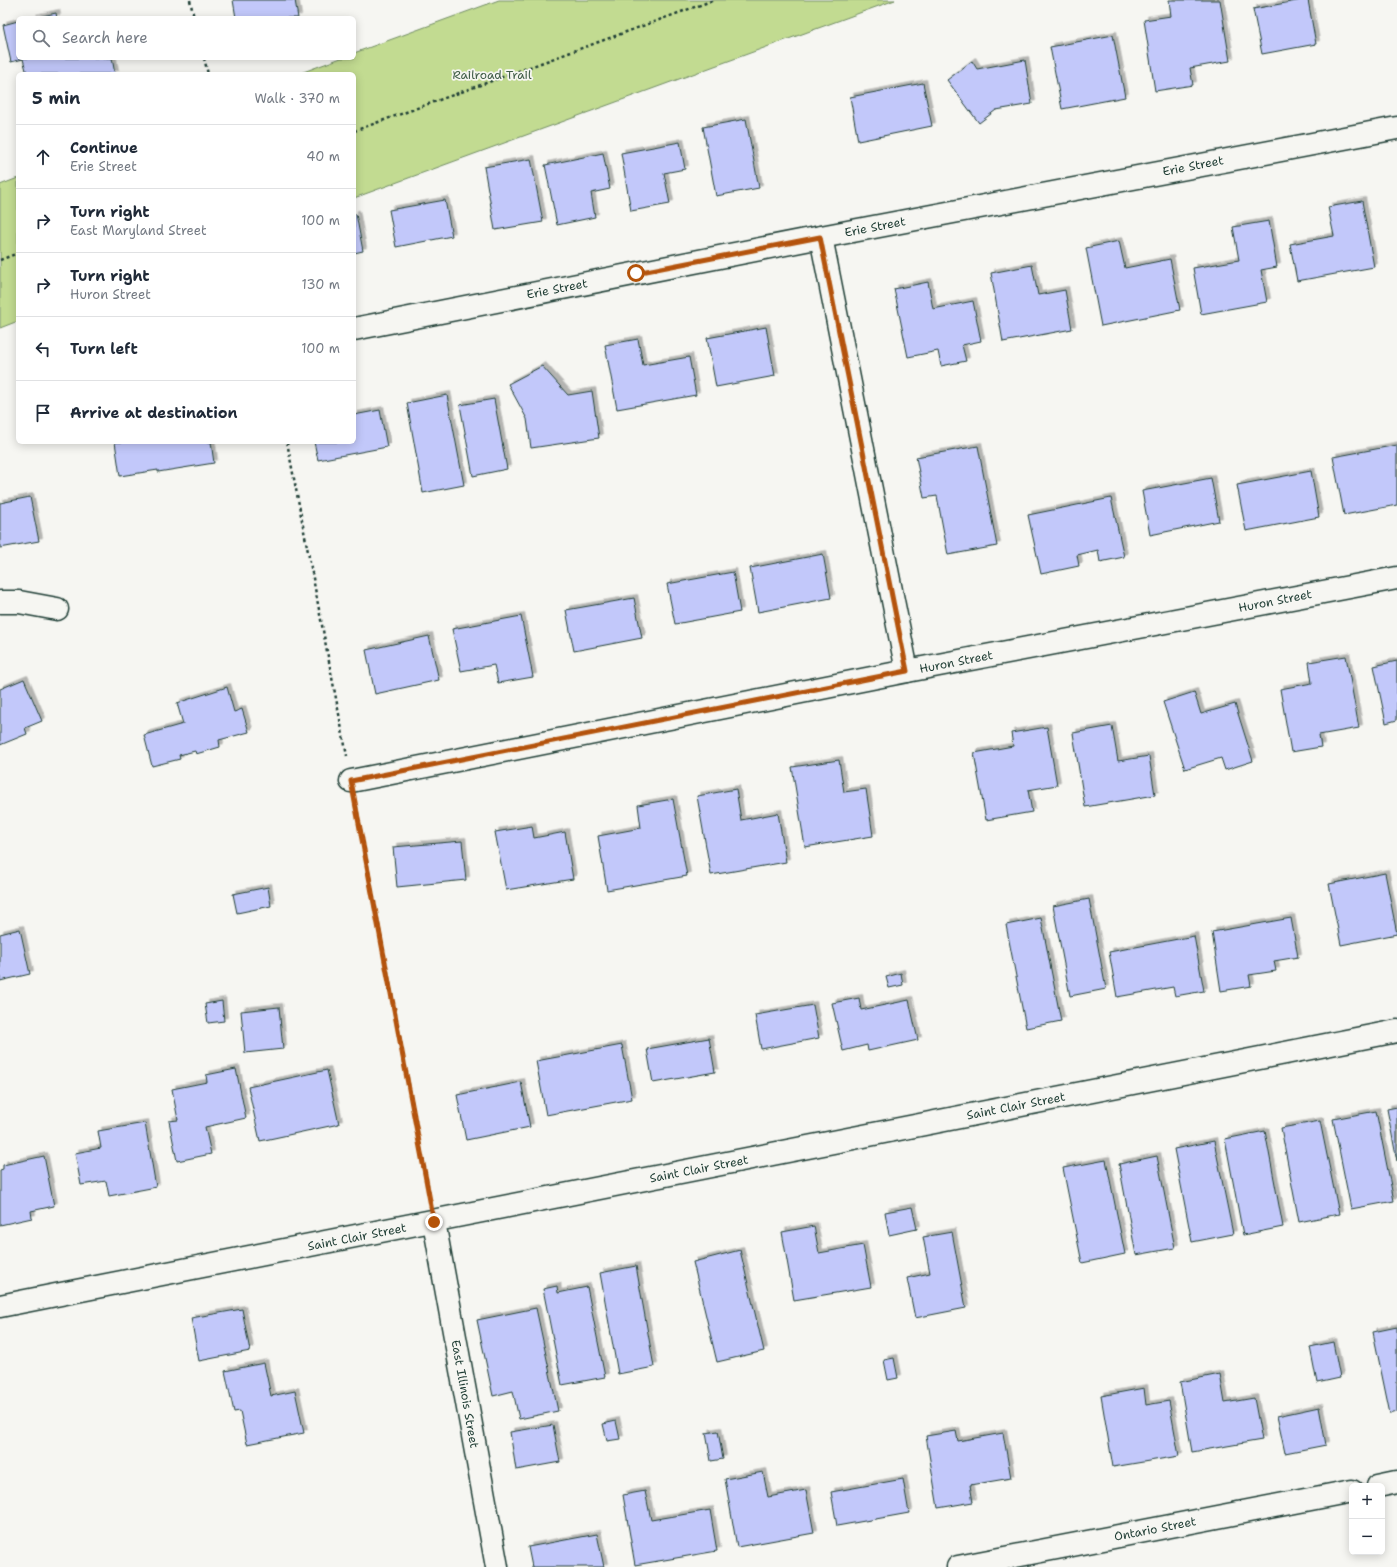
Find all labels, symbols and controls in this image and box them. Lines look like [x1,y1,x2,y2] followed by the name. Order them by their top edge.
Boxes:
[16,16,356,60] search box
[30,27,52,49] icon: search
[62,28,148,48] text: Search here
[452,67,532,83] park label: Railroad Trail
[32,87,80,109] text: 5 min
[255,90,340,107] text: Walk · 370 m
[70,138,138,158] text: Continue
[32,146,54,168] icon: ahead
[306,148,340,165] text: 40 m
[1161,152,1225,180] street label: Erie Street
[70,158,137,175] text: Erie Street
[70,202,150,222] text: Turn right
[32,210,54,232] icon: right
[301,212,340,229] text: 100 m
[843,213,907,241] street label: Erie Street
[70,222,207,239] text: East Maryland Street
[627,264,645,282] route start
[70,266,150,286] text: Turn right
[32,274,54,296] icon: right
[525,275,589,303] street label: Erie Street
[302,276,340,293] text: 130 m
[70,286,151,303] text: Huron Street
[32,338,54,360] icon: left
[70,339,138,359] text: Turn left
[301,340,340,357] text: 100 m
[32,402,54,424] icon: arrive
[70,403,238,423] text: Arrive at destination
[1237,586,1313,616] street label: Huron Street
[918,647,994,677] street label: Huron Street
[965,1089,1067,1123] street label: Saint Clair Street
[648,1152,750,1186] street label: Saint Clair Street
[425,1213,443,1231] route end
[306,1220,408,1254] street label: Saint Clair Street
[448,1339,482,1449] street label: East Illinois Street
[1349,1483,1385,1555] map controls
[1349,1483,1385,1519] button: +
[1113,1513,1197,1545] street label: Ontario Street
[1349,1519,1385,1555] button: −

